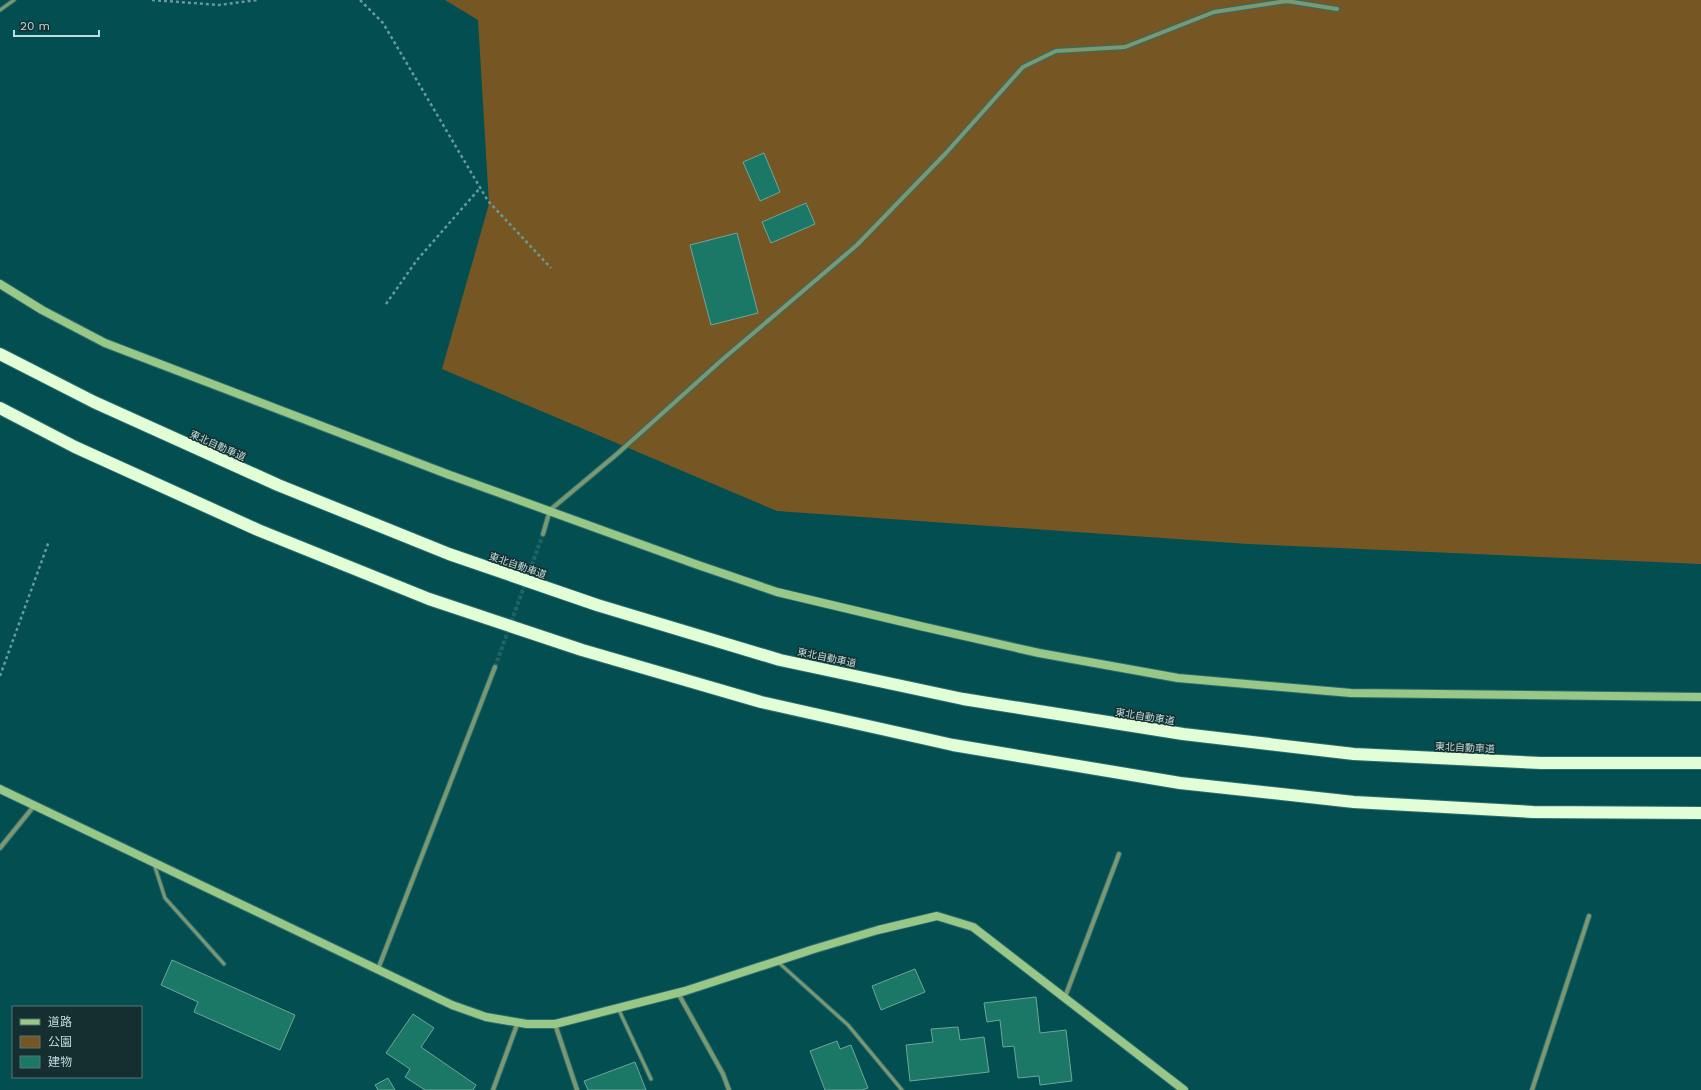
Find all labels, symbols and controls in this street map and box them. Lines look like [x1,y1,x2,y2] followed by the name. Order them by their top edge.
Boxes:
[14,12,99,38] scale bar
[20,19,50,33] text: 20 m
[188,428,247,463] street label: 東北自動車道
[488,551,548,580] street label: 東北自動車道
[796,646,857,669] street label: 東北自動車道
[1114,706,1175,727] street label: 東北自動車道
[1435,740,1495,755] street label: 東北自動車道
[12,1006,142,1078] legend
[48,1015,72,1029] text: 道路
[48,1035,72,1049] text: 公園
[48,1055,72,1069] text: 建物

